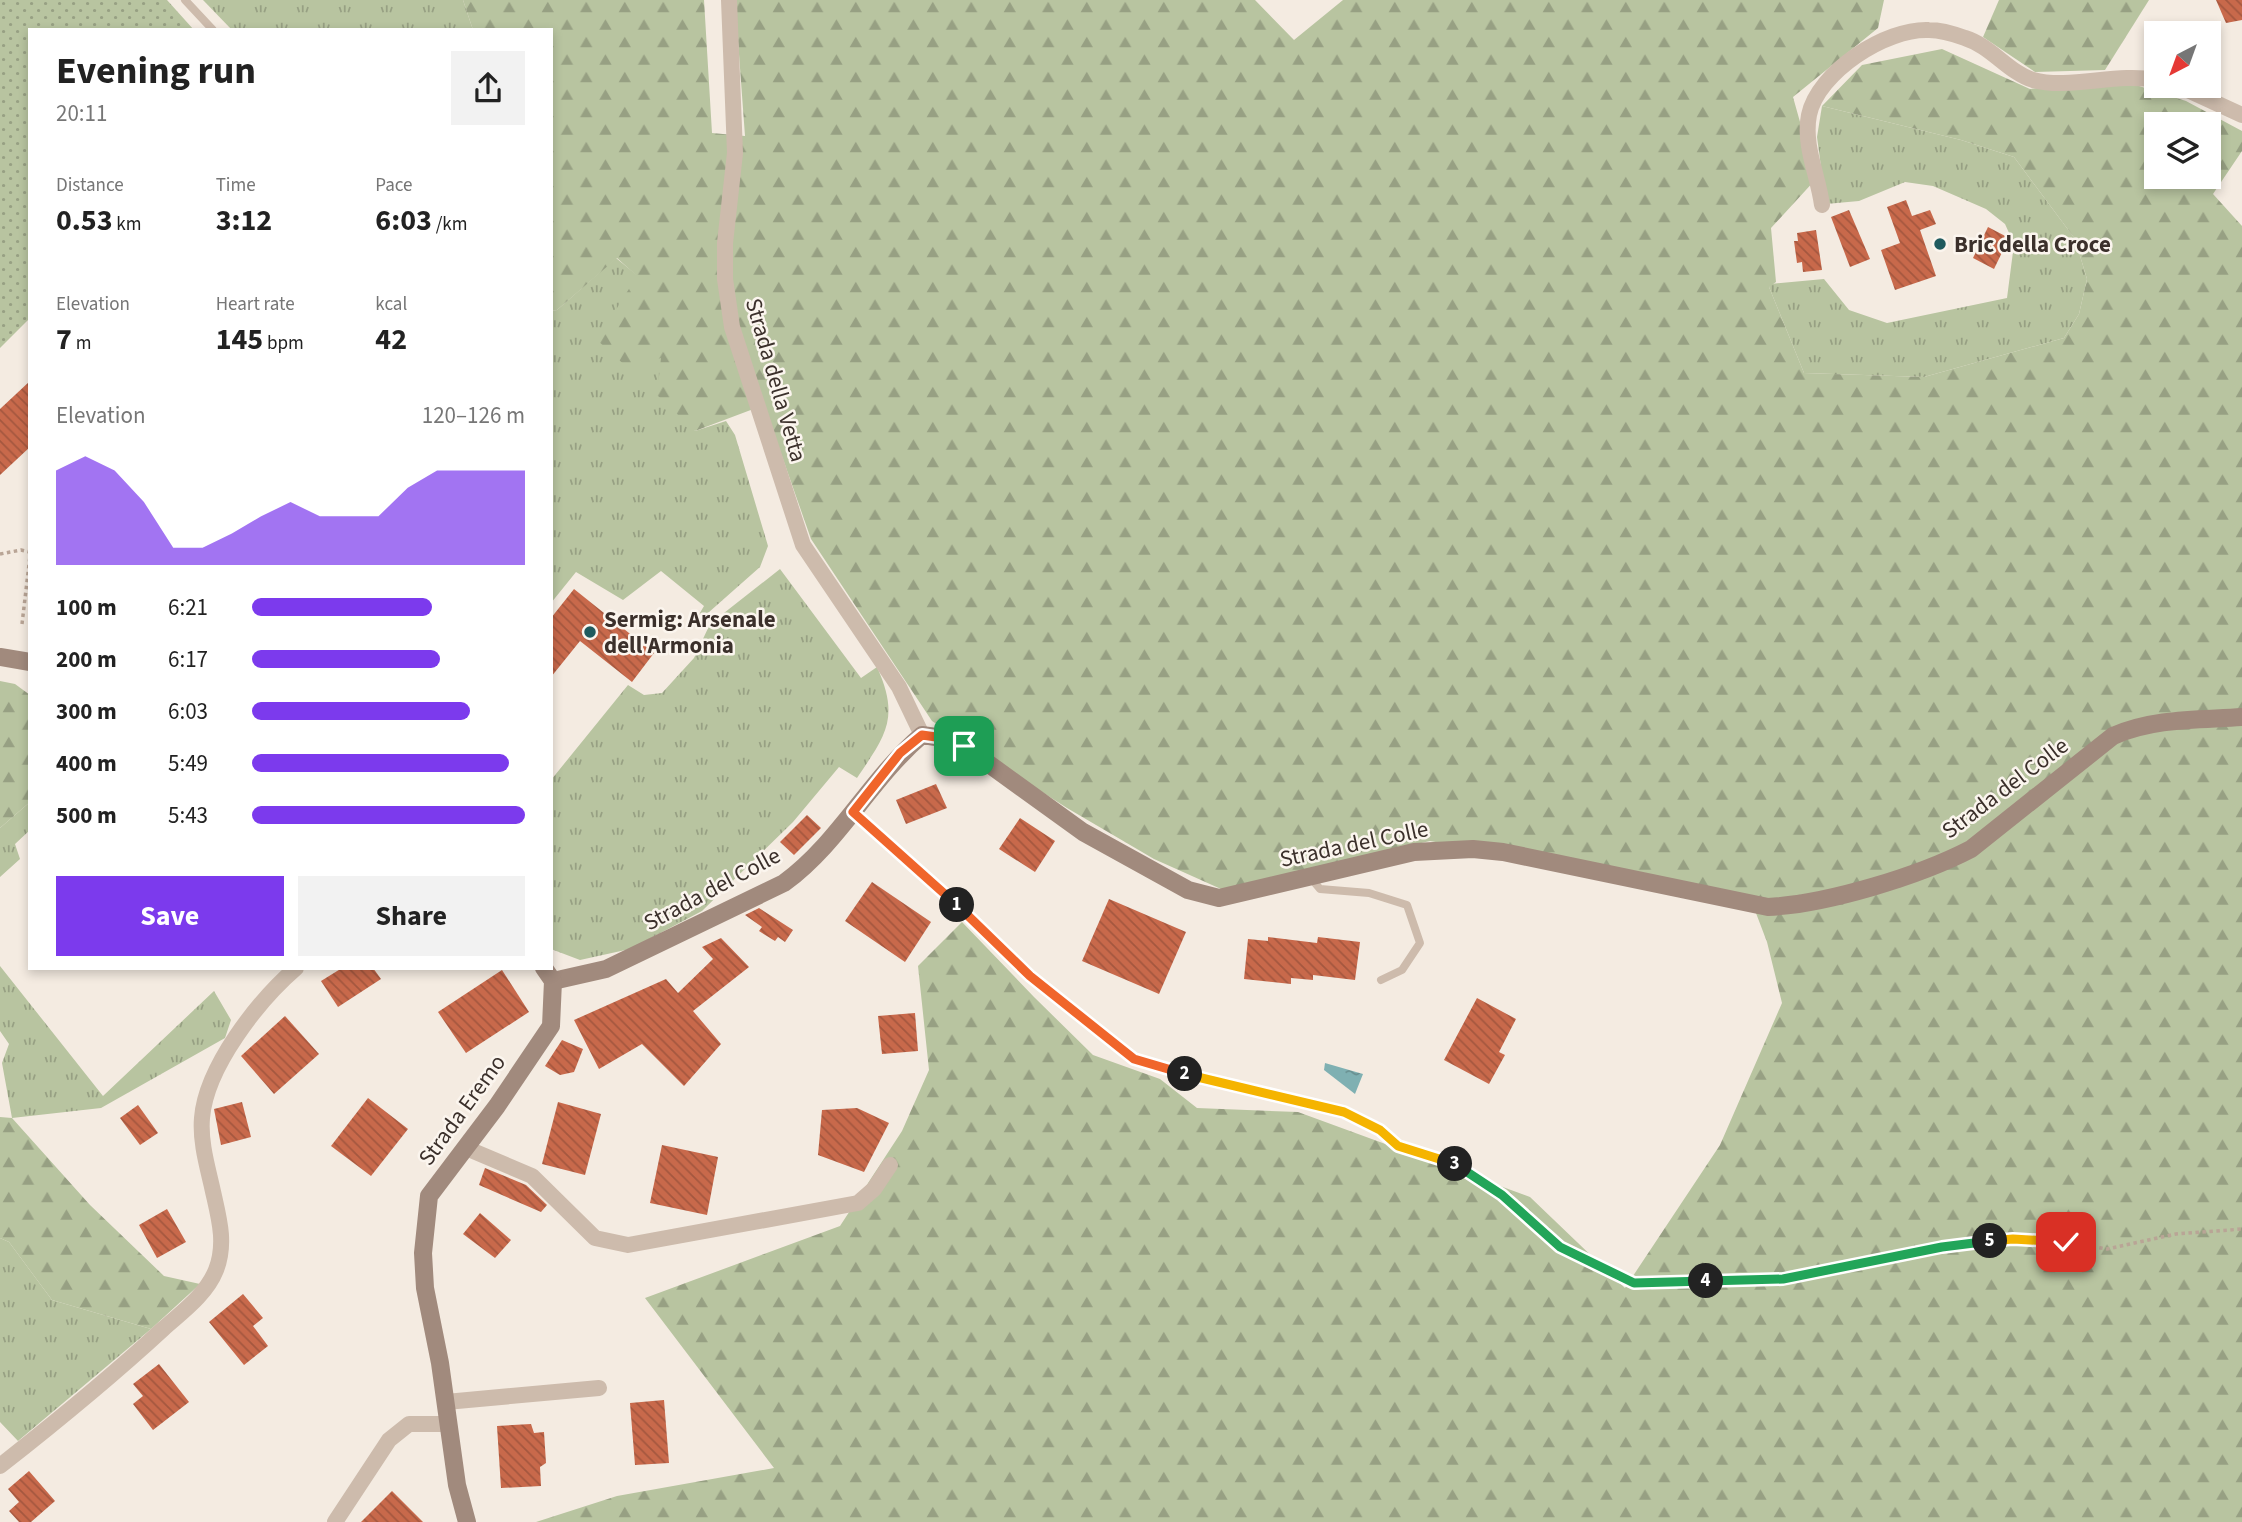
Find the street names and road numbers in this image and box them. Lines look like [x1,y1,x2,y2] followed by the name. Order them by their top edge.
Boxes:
[737,294,815,466] street label: Strada della Vetta
[1935,729,2075,847] street label: Strada del Colle
[1277,812,1431,876] street label: Strada del Colle
[638,839,786,939] street label: Strada del Colle
[410,1048,514,1172] street label: Strada Eremo

